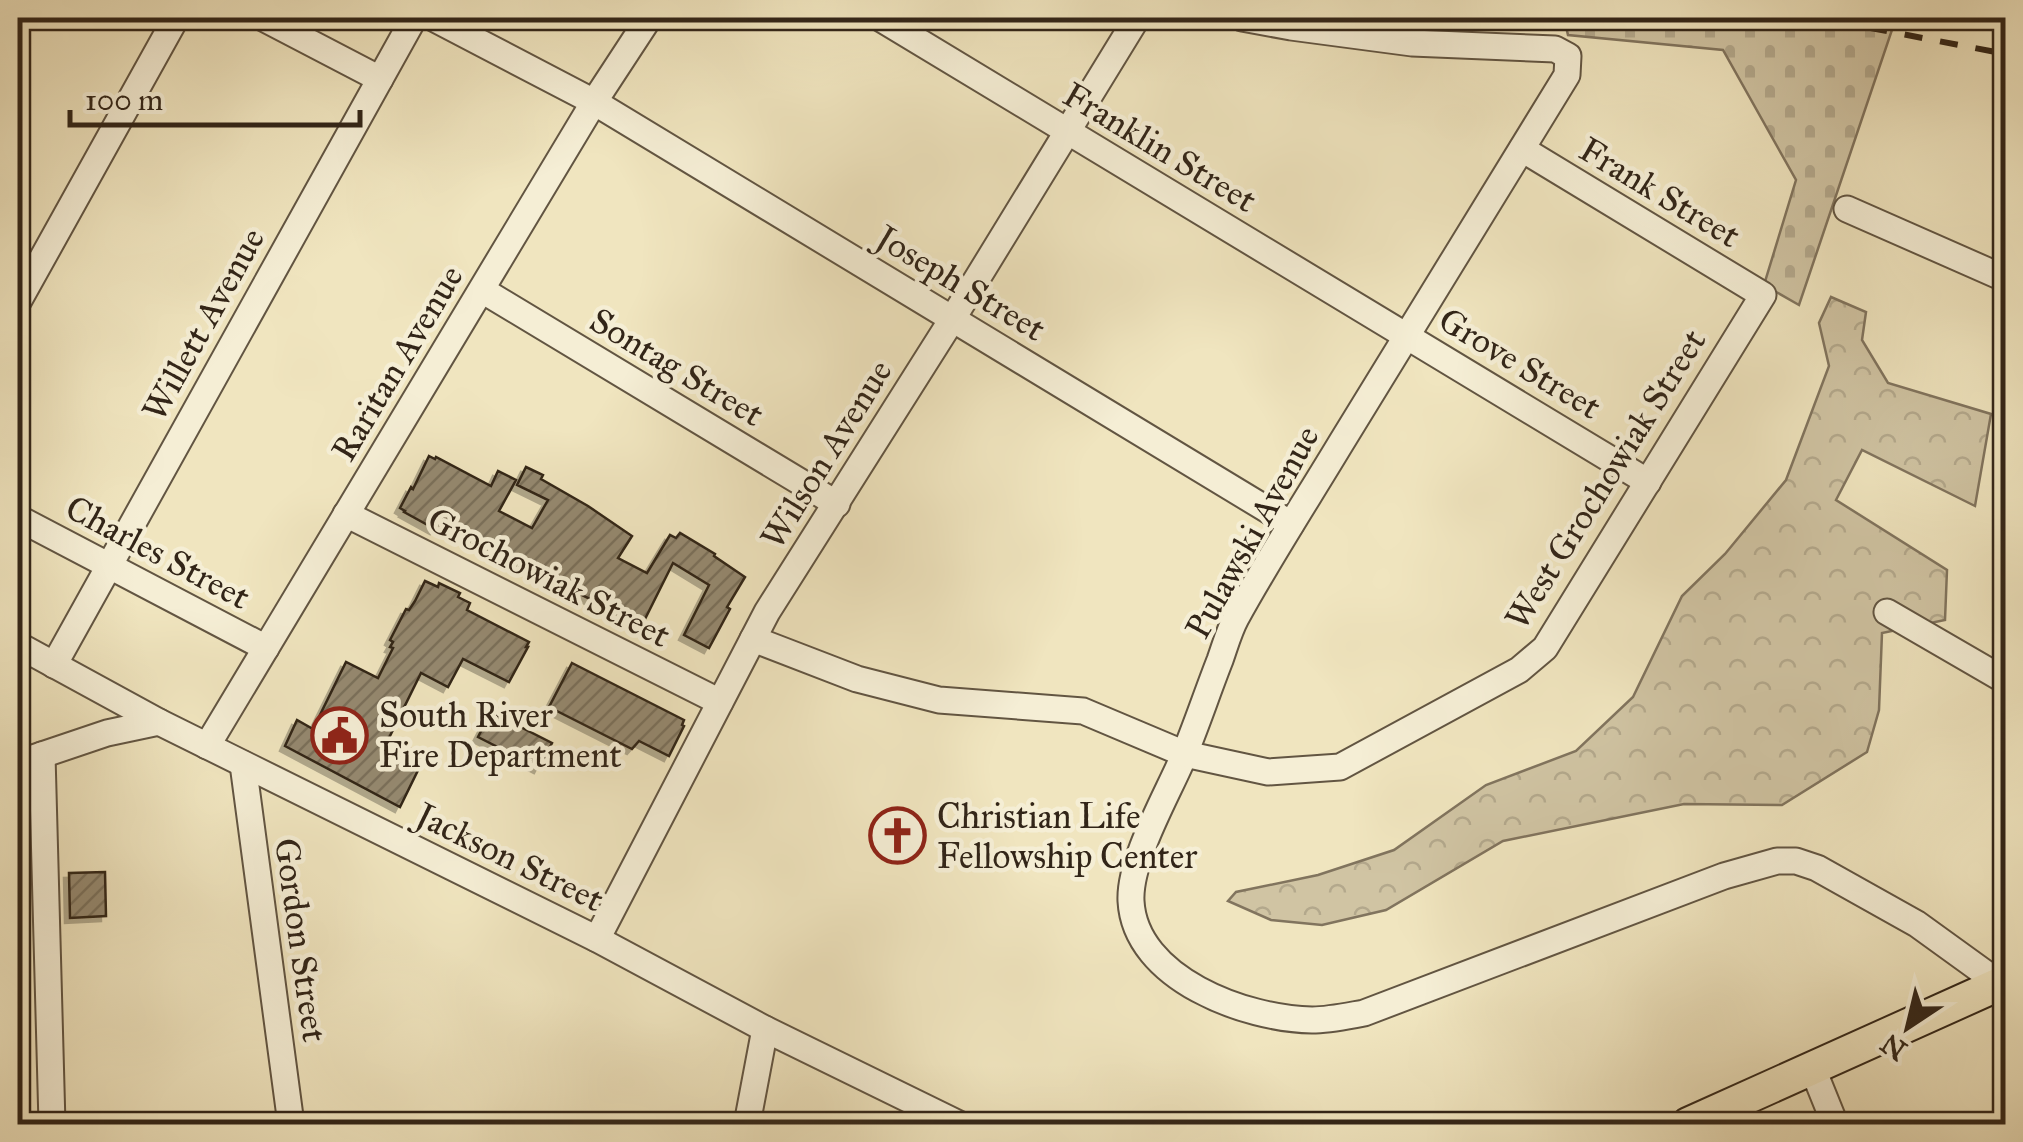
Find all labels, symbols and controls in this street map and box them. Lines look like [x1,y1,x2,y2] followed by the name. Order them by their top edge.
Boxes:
[70,65,360,127] scale bar
[1055,73,1264,222] street label: Franklin Street
[85,82,163,118] text: 100 m
[1572,128,1748,257] street label: Frank Street
[865,214,1053,351] street label: Joseph Street
[133,220,274,428] street label: Willett Avenue
[322,258,473,469] street label: Raritan Avenue
[1431,298,1609,429] street label: Grove Street
[582,299,771,436] street label: Sontag Street
[1496,321,1715,637] street label: West Grochowiak Street
[751,352,902,557] street label: Wilson Avenue
[1176,418,1329,646] street label: Pulawski Avenue
[58,486,257,619] street label: Charles Street
[420,498,677,657] street label: Grochowiak Street
[379,694,622,777] place label: South River Fire Department
[310,705,370,765] public building icon: South River Fire Department
[405,792,611,921] street label: Jackson Street
[937,795,1198,878] place label: Christian Life Fellowship Center
[868,806,928,866] church icon: Christian Life Fellowship Center
[265,835,336,1045] street label: Gordon Street
[1858,977,1958,1077] north arrow
[1874,1026,1914,1068] text: N

